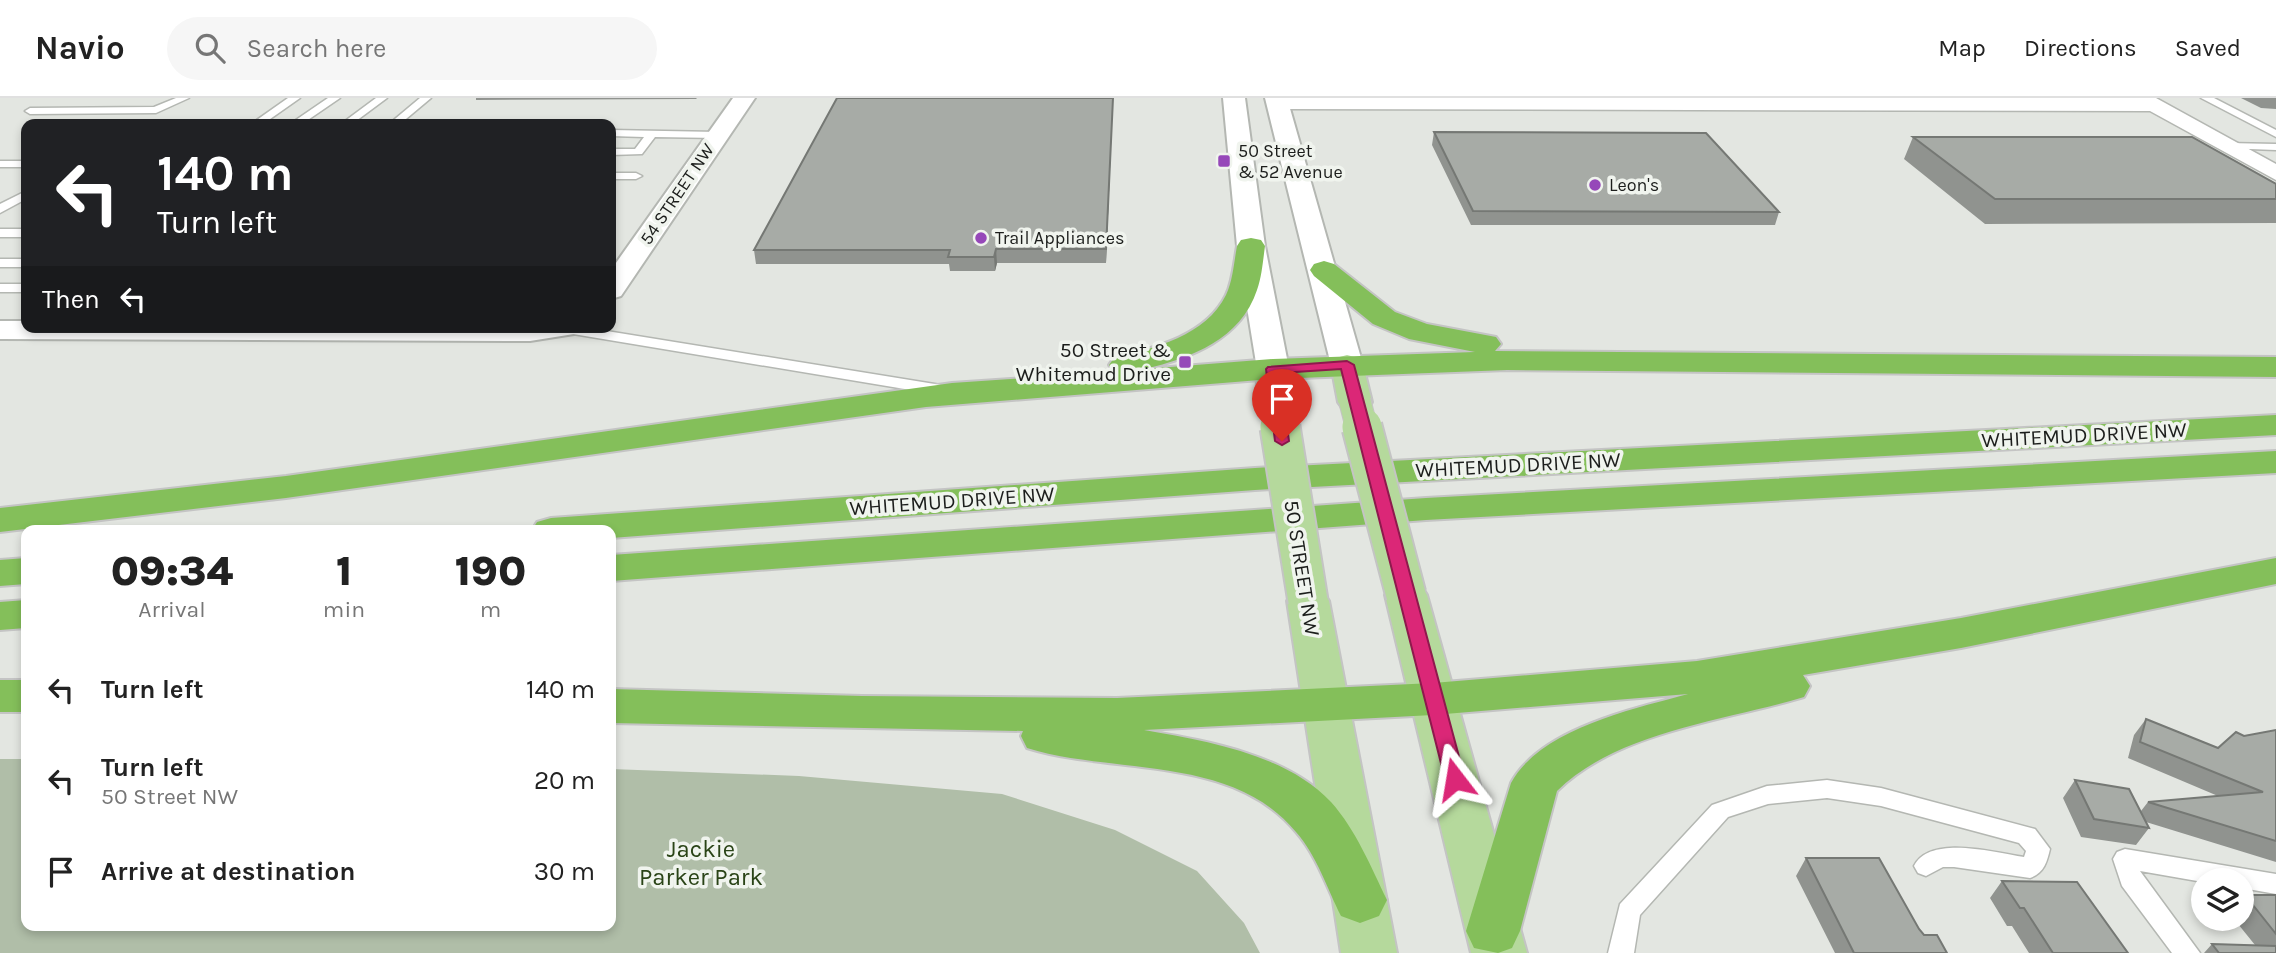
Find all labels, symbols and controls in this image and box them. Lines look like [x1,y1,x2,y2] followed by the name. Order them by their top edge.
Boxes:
[167,17,657,80] search box
[35,29,125,67] text: Navio
[191,29,229,67] icon: search
[247,33,386,64] text: Search here
[1938,34,1986,62] text: Map
[2024,34,2137,62] text: Directions
[2175,34,2241,62] text: Saved
[635,139,719,249] street label: 54 STREET NW
[1238,140,1343,183] place label: 50 Street & 52 Avenue
[157,145,294,202] text: 140 m
[42,147,133,238] icon: left
[1216,153,1232,169] marker: 50 Street & 52 Avenue
[1609,174,1659,196] place label: Leon's
[1587,177,1603,193] marker: Leon's
[157,204,277,241] text: Turn left
[995,227,1124,249] place label: Trail Appliances
[973,230,989,246] marker: Trail Appliances
[114,280,152,318] icon: left
[42,284,100,315] text: Then
[1016,338,1171,386] place label: 50 Street & Whitemud Drive
[1177,354,1193,370] marker: 50 Street & Whitemud Drive
[1252,369,1312,441] pin
[1263,380,1301,418] icon: arrive
[1981,418,2188,452] street label: WHITEMUD DRIVE NW
[1415,448,1622,482] street label: WHITEMUD DRIVE NW
[849,482,1056,520] street label: WHITEMUD DRIVE NW
[1279,498,1325,638] street label: 50 STREET NW
[111,546,233,596] text: 09:34
[336,546,352,596] text: 1
[455,546,526,596] text: 190
[138,596,206,623] text: Arrival
[323,596,365,623] text: min
[480,596,501,623] text: m
[42,671,80,709] icon: left
[101,674,203,705] text: Turn left
[526,674,595,705] text: 140 m
[1418,742,1492,816] position arrow
[101,752,203,783] text: Turn left
[42,762,80,800] icon: left
[534,765,595,796] text: 20 m
[101,783,238,810] text: 50 Street NW
[639,835,763,891] park label: Jackie Parker Park
[42,853,80,891] icon: arrive
[101,856,355,887] text: Arrive at destination
[534,856,595,887] text: 30 m
[2191,868,2254,931] map controls
[2191,868,2254,931] button: layers

